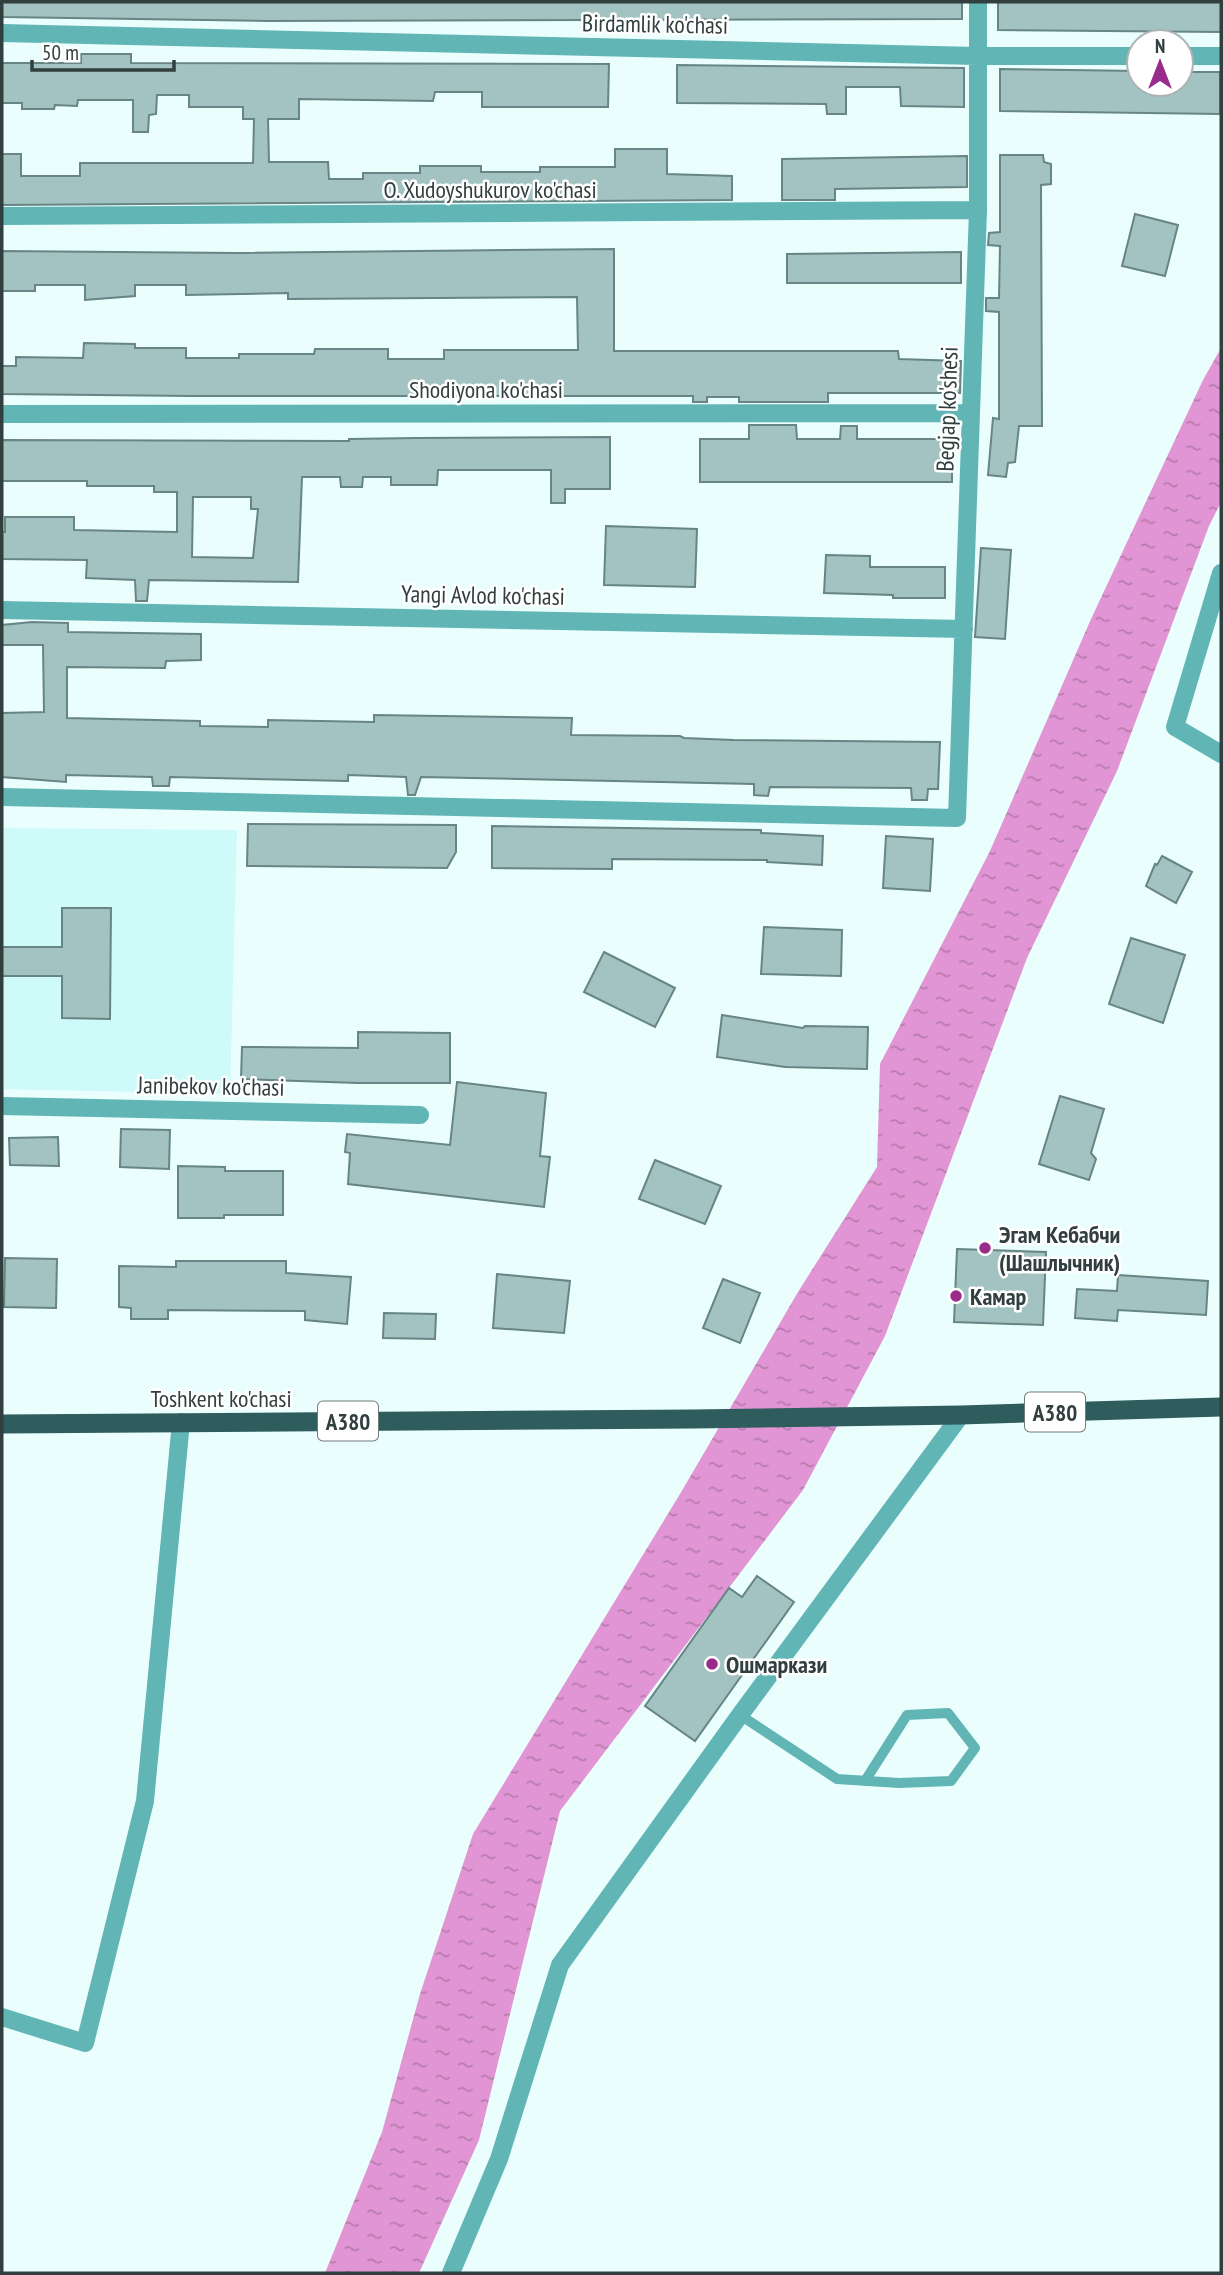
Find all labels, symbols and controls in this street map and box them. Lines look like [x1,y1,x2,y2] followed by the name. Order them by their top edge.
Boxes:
[582,7,728,41] street label: Birdamlik ko'chasi
[32,28,173,72] scale bar
[1125,28,1195,98] north arrow
[1155,34,1165,58] text: N
[42,39,79,66] text: 50 m
[383,174,597,205] street label: O. Xudoyshukurov ko'chasi
[929,346,965,472] street label: Begjap ko'shesi
[409,374,563,405] street label: Shodiyona ko'chasi
[401,578,565,612] street label: Yangi Avlod ko'chasi
[136,1069,285,1103] street label: Janibekov ko'chasi
[999,1219,1120,1278] place label: Эгам Кебабчи (Шашлычник)
[977,1240,993,1256] marker: Эгам Кебабчи (Шашлычник)
[970,1281,1027,1312] place label: Камар
[948,1288,964,1304] marker: Камар
[150,1383,292,1414] street label: Toshkent ko'chasi
[1025,1392,1085,1432] road number: A380
[318,1402,378,1440] road number: A380
[726,1649,827,1680] place label: Ошмаркази
[704,1656,720,1672] marker: Ошмаркази

